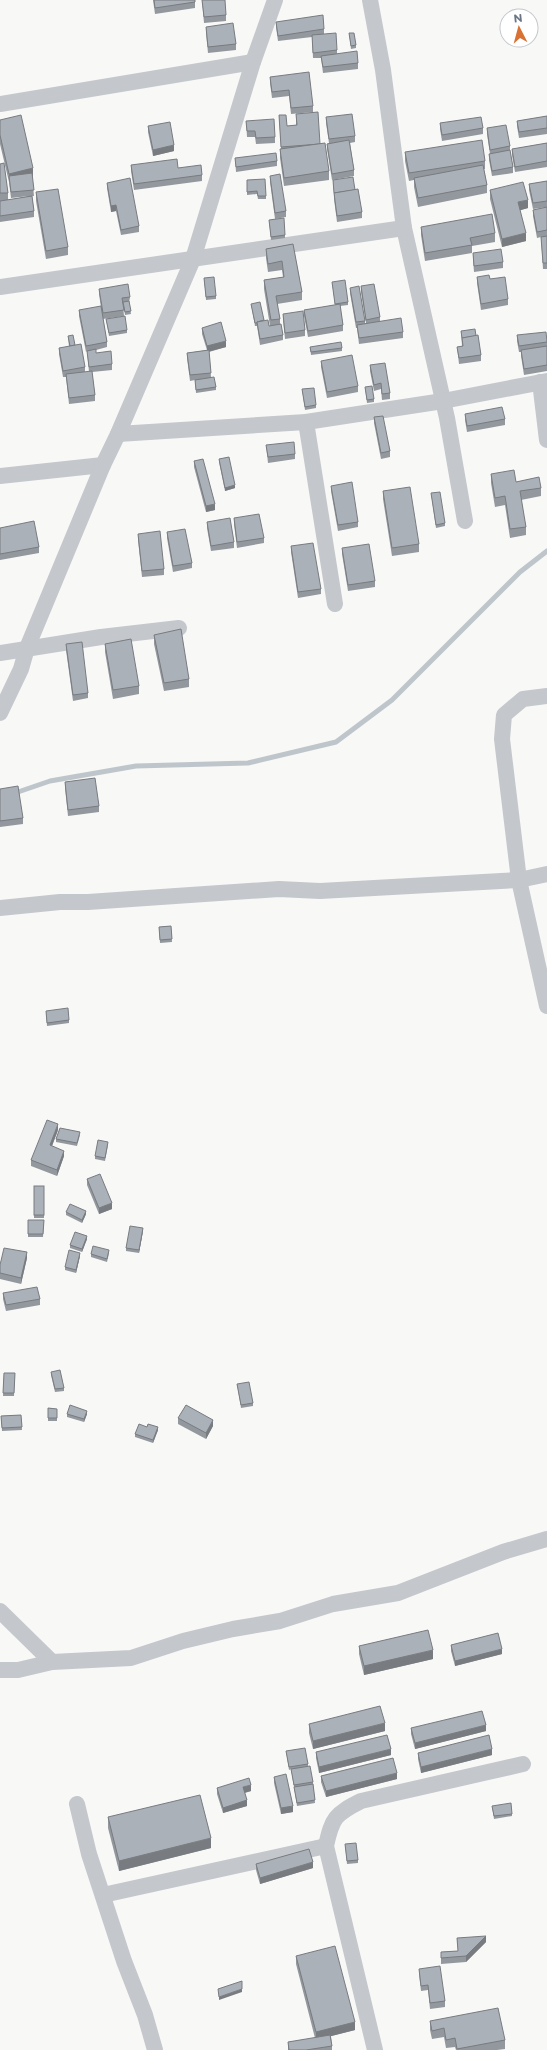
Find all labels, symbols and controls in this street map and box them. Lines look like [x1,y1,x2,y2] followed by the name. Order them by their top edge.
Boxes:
[499,8,539,48] north arrow
[513,11,523,25] text: N

